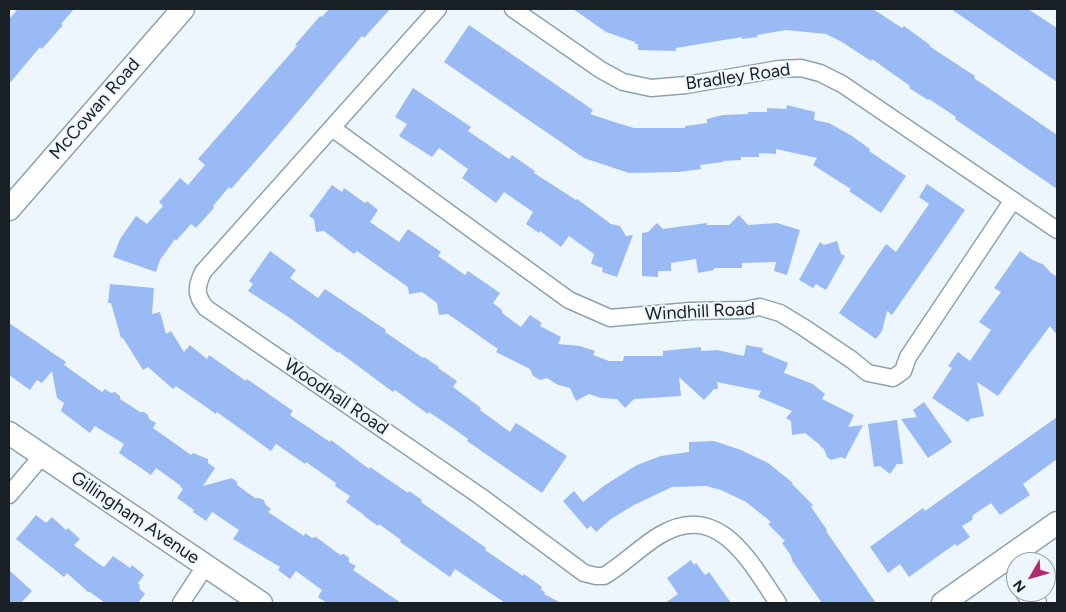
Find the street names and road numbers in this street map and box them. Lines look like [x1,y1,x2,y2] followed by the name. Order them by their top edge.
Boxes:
[45,54,145,164] street label: McCowan Road
[684,59,792,95] street label: Bradley Road
[644,298,756,326] street label: Windhill Road
[280,354,392,440] street label: Woodhall Road
[67,467,203,569] street label: Gillingham Avenue

